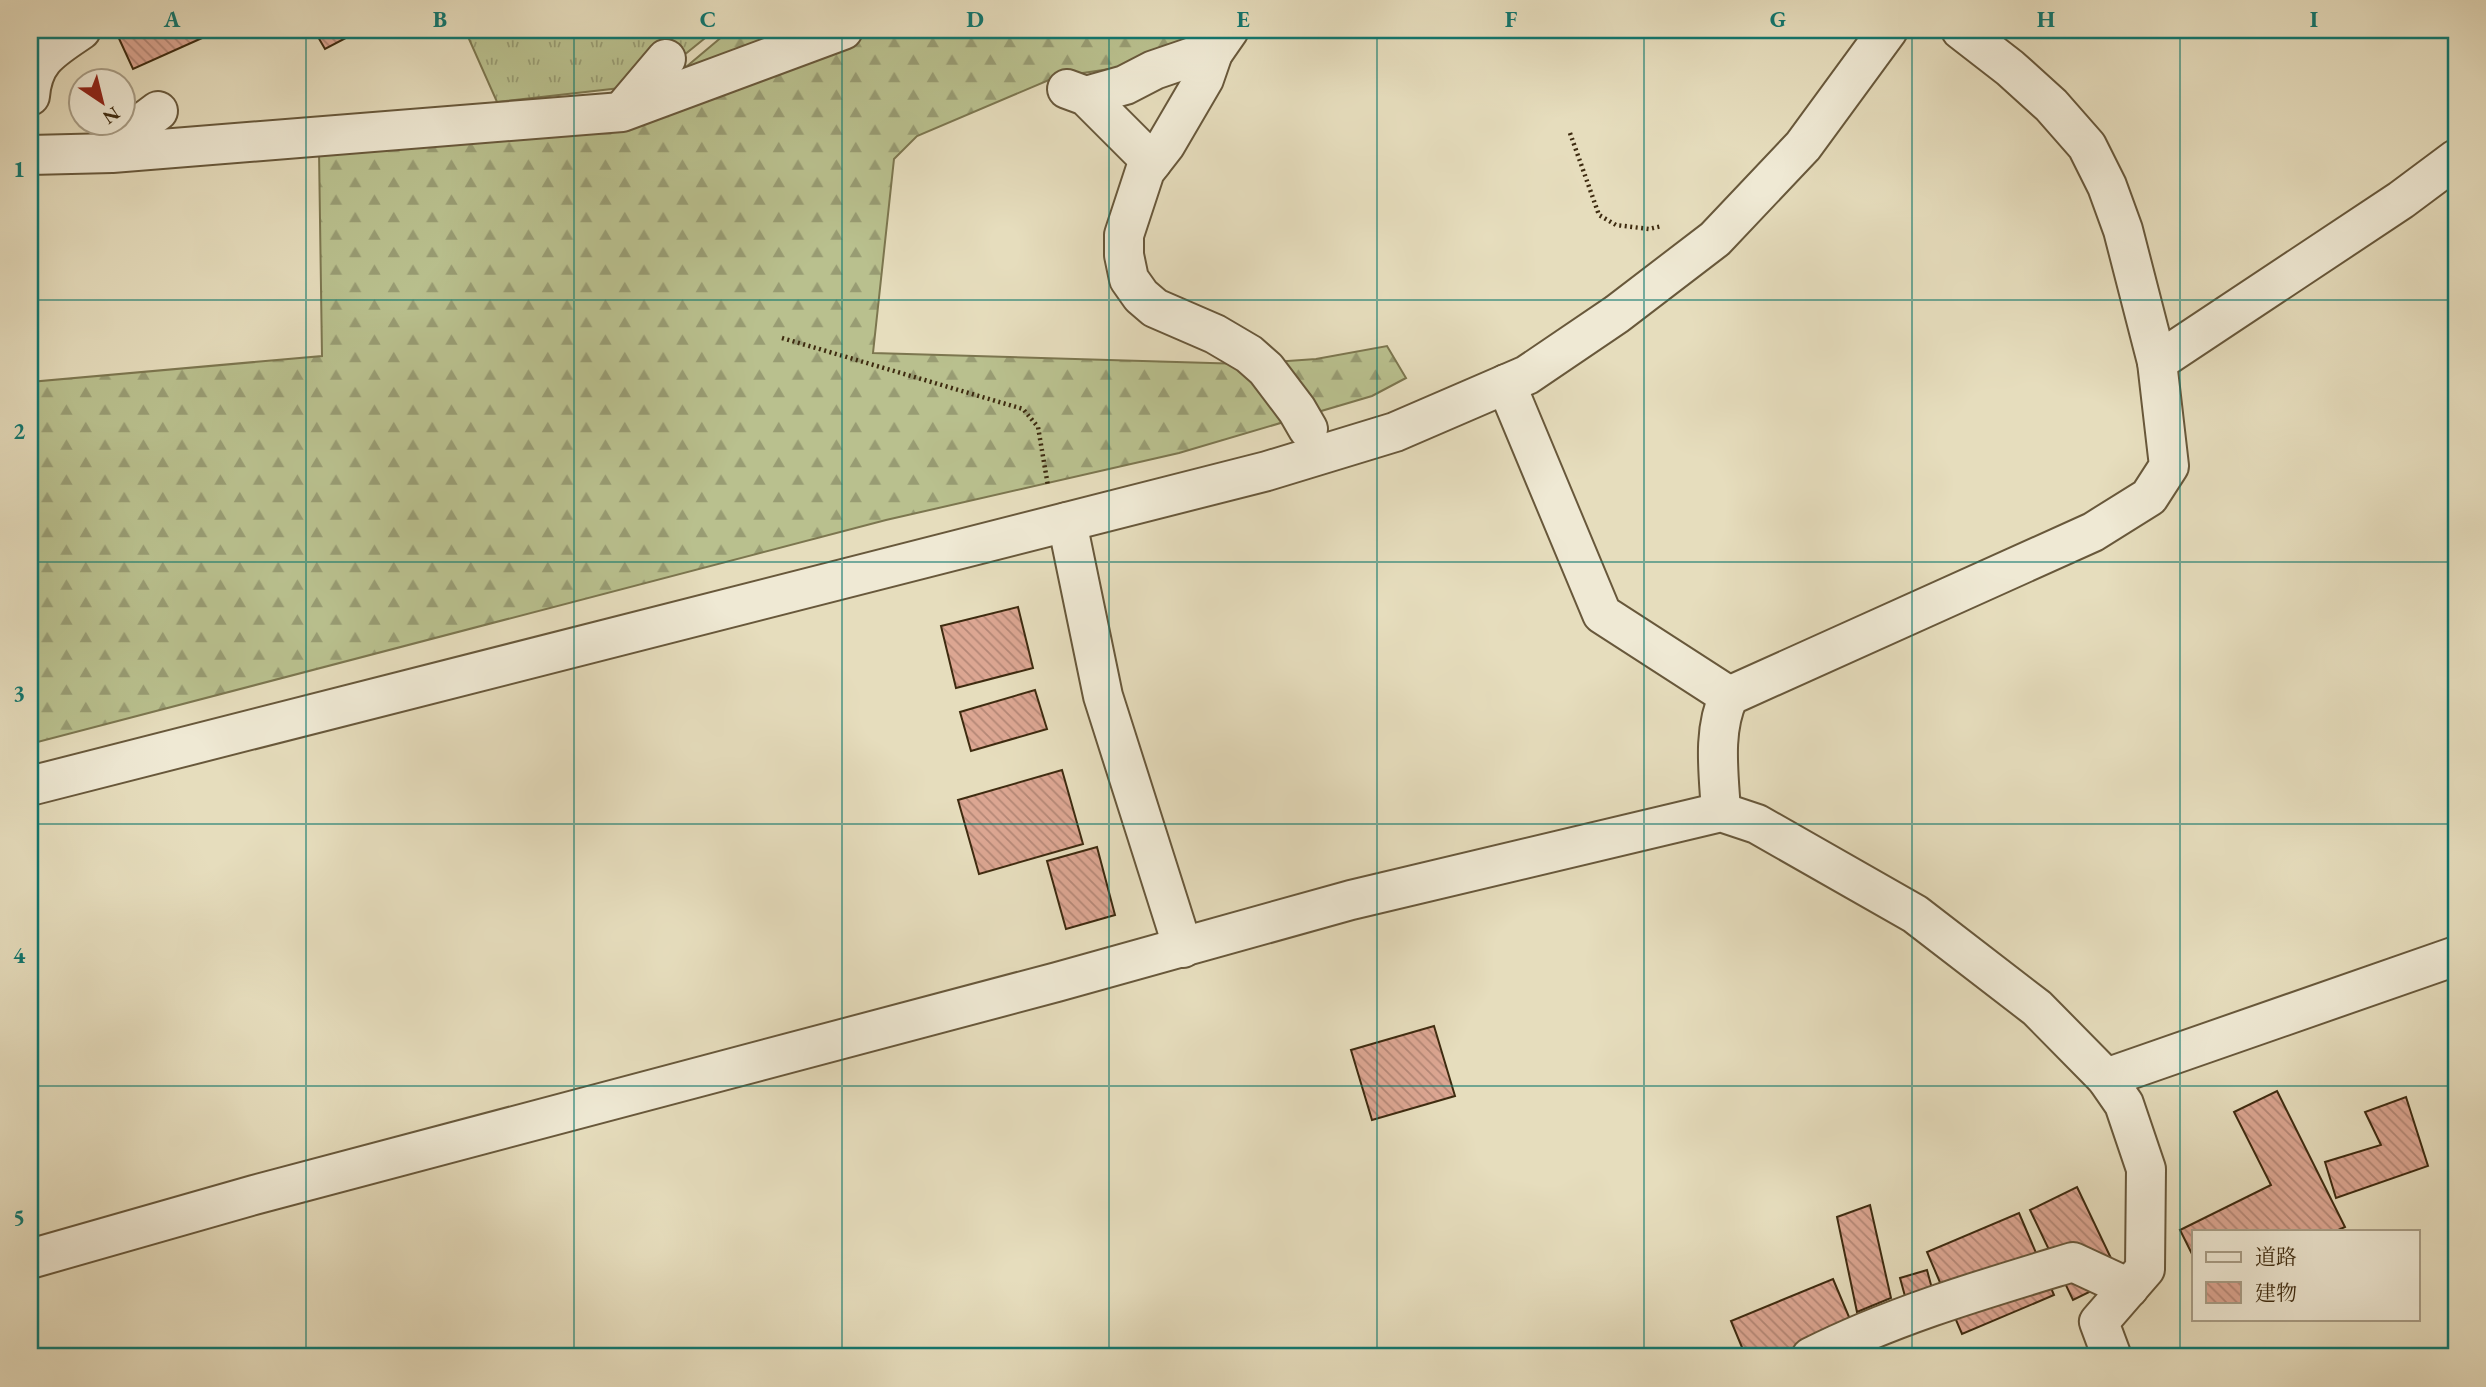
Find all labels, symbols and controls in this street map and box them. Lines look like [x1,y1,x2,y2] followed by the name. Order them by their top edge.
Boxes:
[163,4,181,34] text: A
[433,4,447,34] text: B
[700,4,716,34] text: C
[966,4,984,34] text: D
[1236,4,1250,34] text: E
[1505,4,1518,34] text: F
[1770,4,1786,34] text: G
[2037,4,2055,34] text: H
[2310,4,2318,34] text: I
[66,66,136,136] north arrow
[97,101,125,131] text: N
[13,154,25,184] text: 1
[13,416,25,446] text: 2
[13,678,25,708] text: 3
[13,940,26,970] text: 4
[13,1202,25,1232] text: 5
[2192,1230,2420,1320] legend
[2255,1243,2297,1270] text: 道路
[2255,1279,2297,1306] text: 建物

